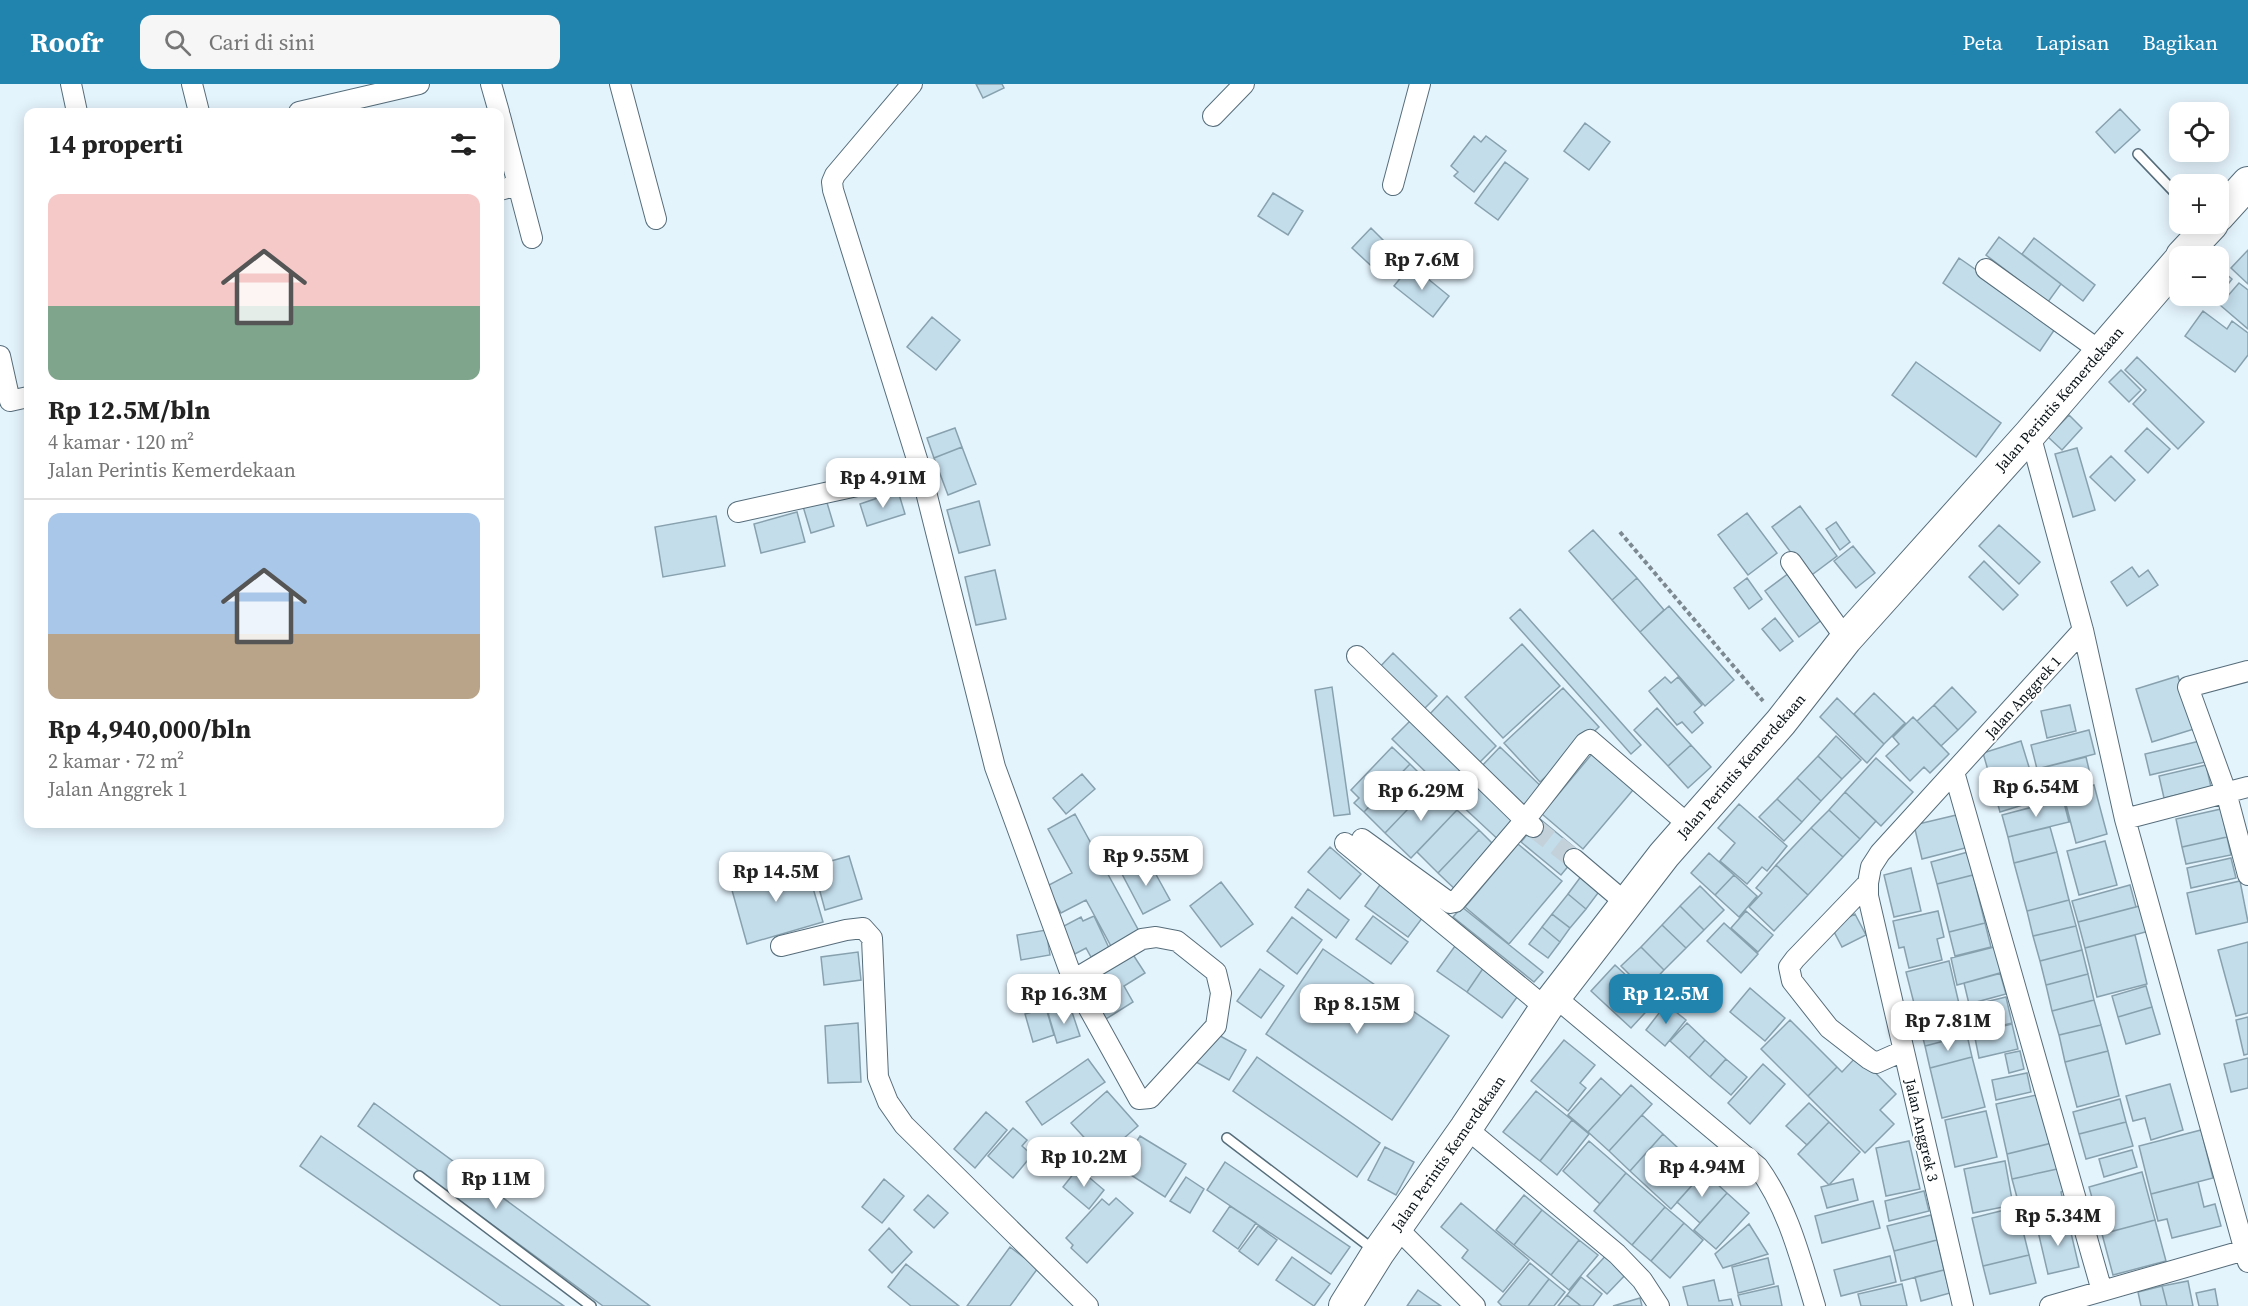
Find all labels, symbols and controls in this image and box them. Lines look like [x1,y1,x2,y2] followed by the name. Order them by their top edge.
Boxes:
[140,15,560,69] search box
[30,23,104,61] text: Roofr
[161,26,194,59] icon: search
[209,27,315,57] text: Cari di sini
[1962,28,2003,57] text: Peta
[2036,28,2109,57] text: Lapisan
[2142,28,2218,57] text: Bagikan
[2169,102,2229,306] map controls
[2169,102,2229,162] button: locate
[48,126,183,162] text: 14 properti
[447,128,480,161] icon: filters
[2169,174,2229,234] button: +
[210,233,318,341] icon: home
[1367,240,1477,291] pin: Rp 7.6M
[1384,245,1460,273] text: Rp 7.6M
[2169,246,2229,306] button: −
[1989,322,2128,477] street label: Jalan Perintis Kemerdekaan
[48,392,210,428] text: Rp 12.5M/bln
[48,428,194,456] text: 4 kamar · 120 m²
[48,456,296,484] text: Jalan Perintis Kemerdekaan
[821,458,945,509] pin: Rp 4.91M
[840,463,926,491] text: Rp 4.91M
[210,552,318,660] icon: home
[1980,651,2066,744] street label: Jalan Anggrek 1
[1671,689,1810,844] street label: Jalan Perintis Kemerdekaan
[48,711,251,747] text: Rp 4,940,000/bln
[48,747,184,775] text: 2 kamar · 72 m²
[1974,767,2098,818] pin: Rp 6.54M
[1359,771,1483,822] pin: Rp 6.29M
[1993,772,2079,800] text: Rp 6.54M
[48,775,188,803] text: Jalan Anggrek 1
[1378,776,1464,804] text: Rp 6.29M
[1084,836,1208,887] pin: Rp 9.55M
[1103,841,1189,869] text: Rp 9.55M
[714,852,838,903] pin: Rp 14.5M
[733,857,819,885] text: Rp 14.5M
[1002,974,1126,1025] pin: Rp 16.3M
[1604,974,1728,1025] pin: Rp 12.5M
[1021,979,1107,1007] text: Rp 16.3M
[1623,979,1709,1007] text: Rp 12.5M
[1295,984,1419,1035] pin: Rp 8.15M
[1314,989,1400,1017] text: Rp 8.15M
[1886,1001,2010,1052] pin: Rp 7.81M
[1905,1006,1991,1034] text: Rp 7.81M
[1386,1071,1510,1236] street label: Jalan Perintis Kemerdekaan
[1900,1076,1944,1183] street label: Jalan Anggrek 3
[1022,1137,1146,1188] pin: Rp 10.2M
[1041,1142,1127,1170] text: Rp 10.2M
[1640,1147,1764,1198] pin: Rp 4.94M
[1659,1152,1745,1180] text: Rp 4.94M
[447,1159,545,1210] pin: Rp 11M
[461,1164,531,1192] text: Rp 11M
[1996,1196,2120,1247] pin: Rp 5.34M
[2015,1201,2101,1229] text: Rp 5.34M

